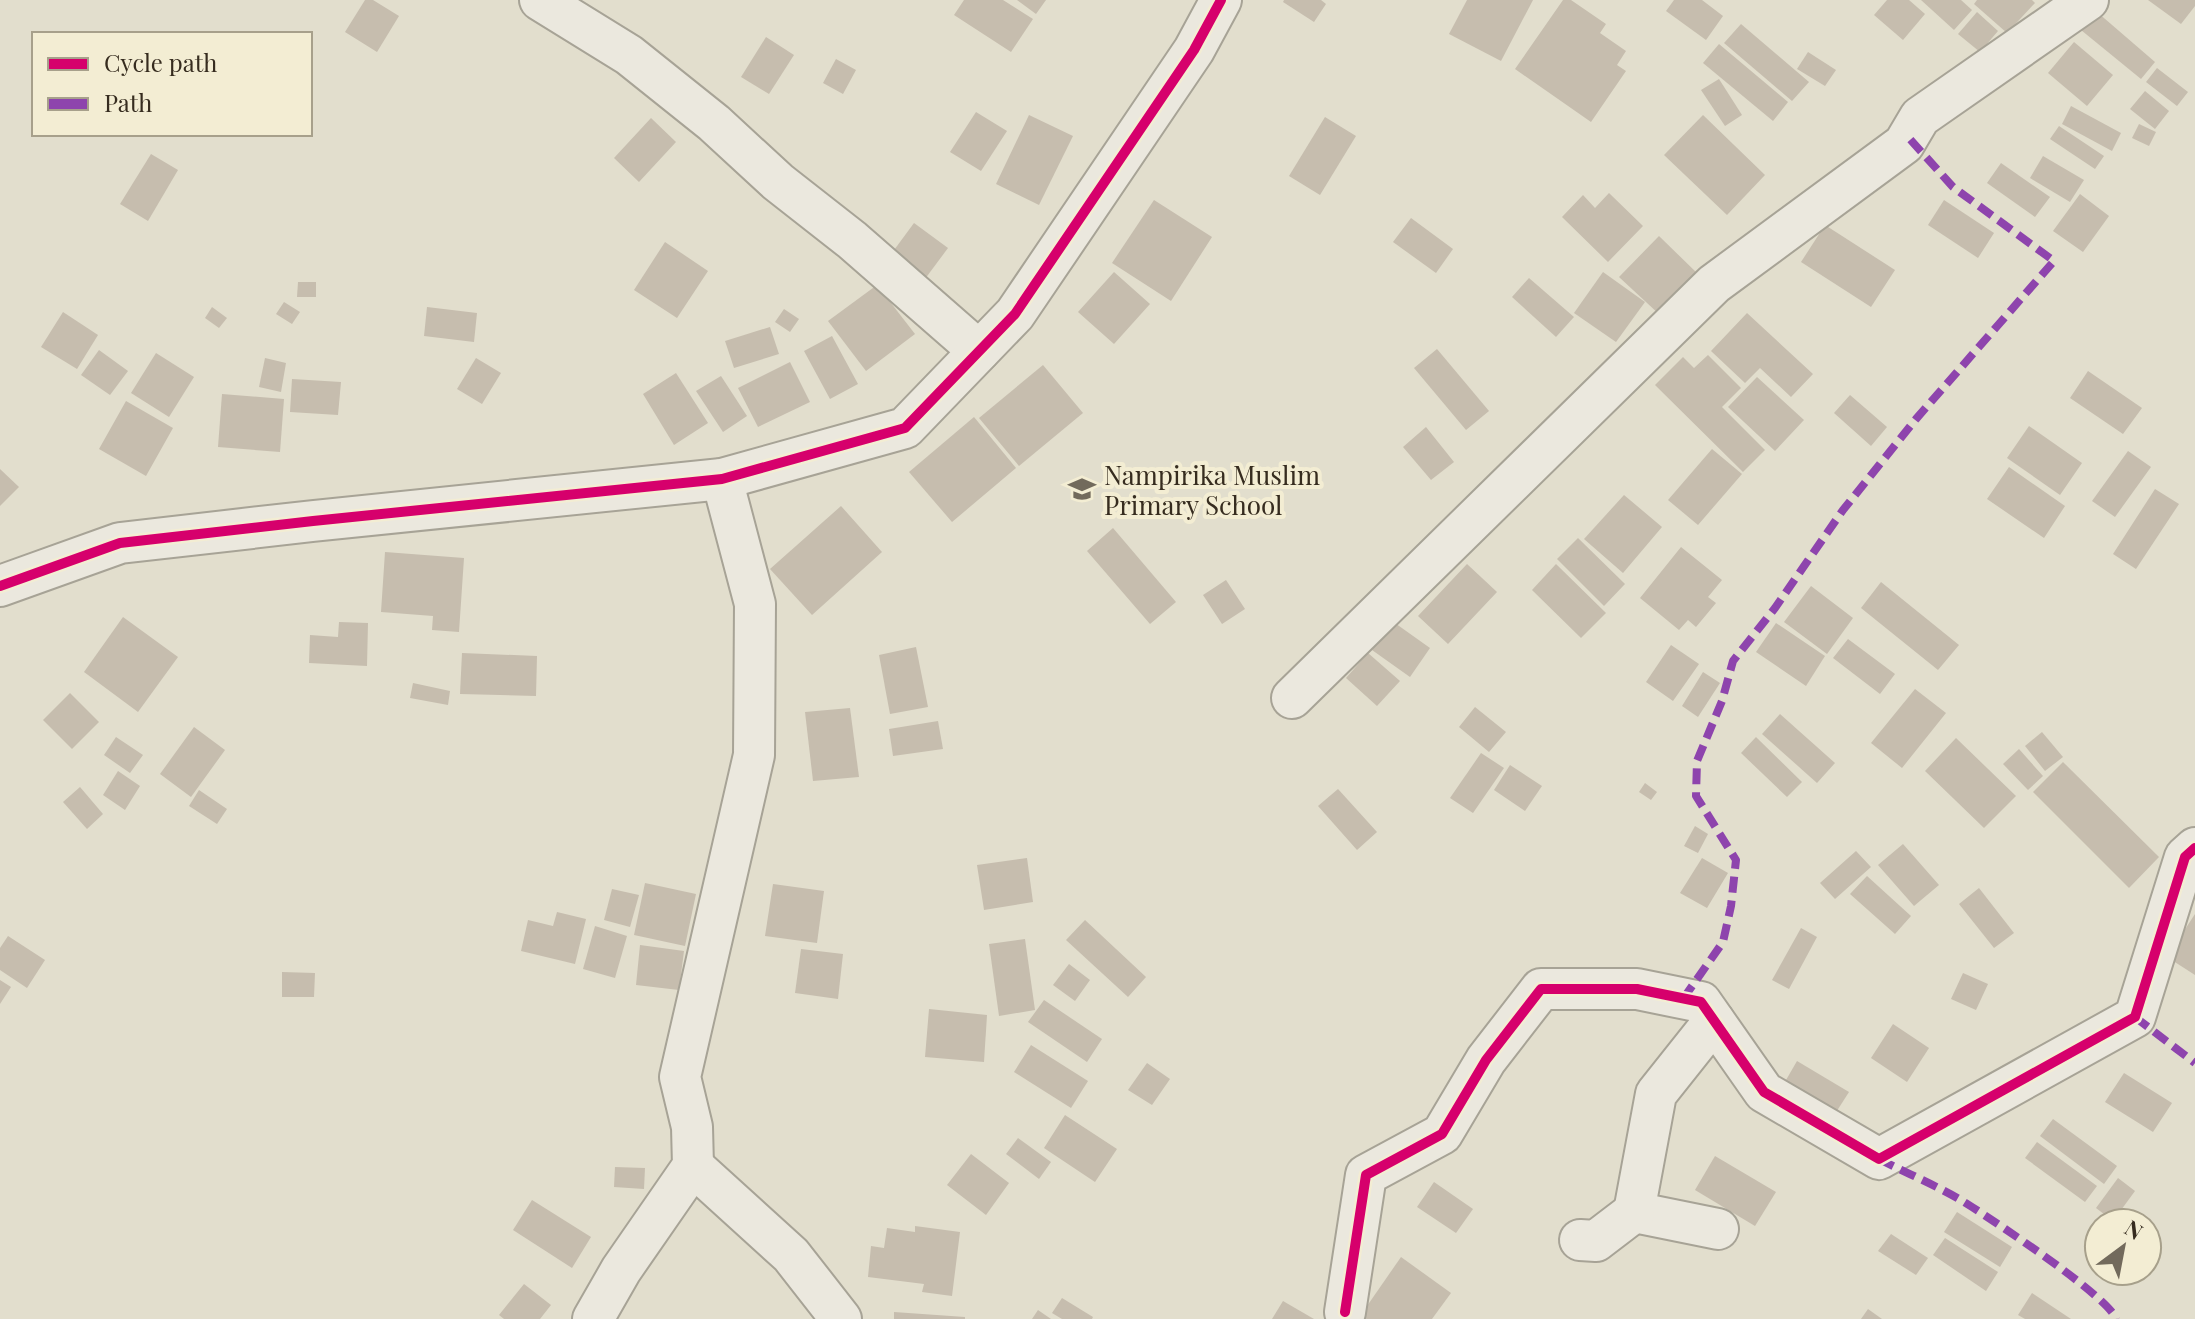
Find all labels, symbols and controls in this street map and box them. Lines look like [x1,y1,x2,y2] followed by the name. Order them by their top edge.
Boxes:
[32,32,312,136] legend
[104,46,217,78] text: Cycle path
[104,86,152,118] text: Path
[1104,457,1320,522] place label: Nampirika Muslim Primary School
[1067,474,1097,504] school or university icon: Nampirika Muslim Primary School
[2083,1207,2163,1287] north arrow
[2119,1212,2149,1246] text: N

